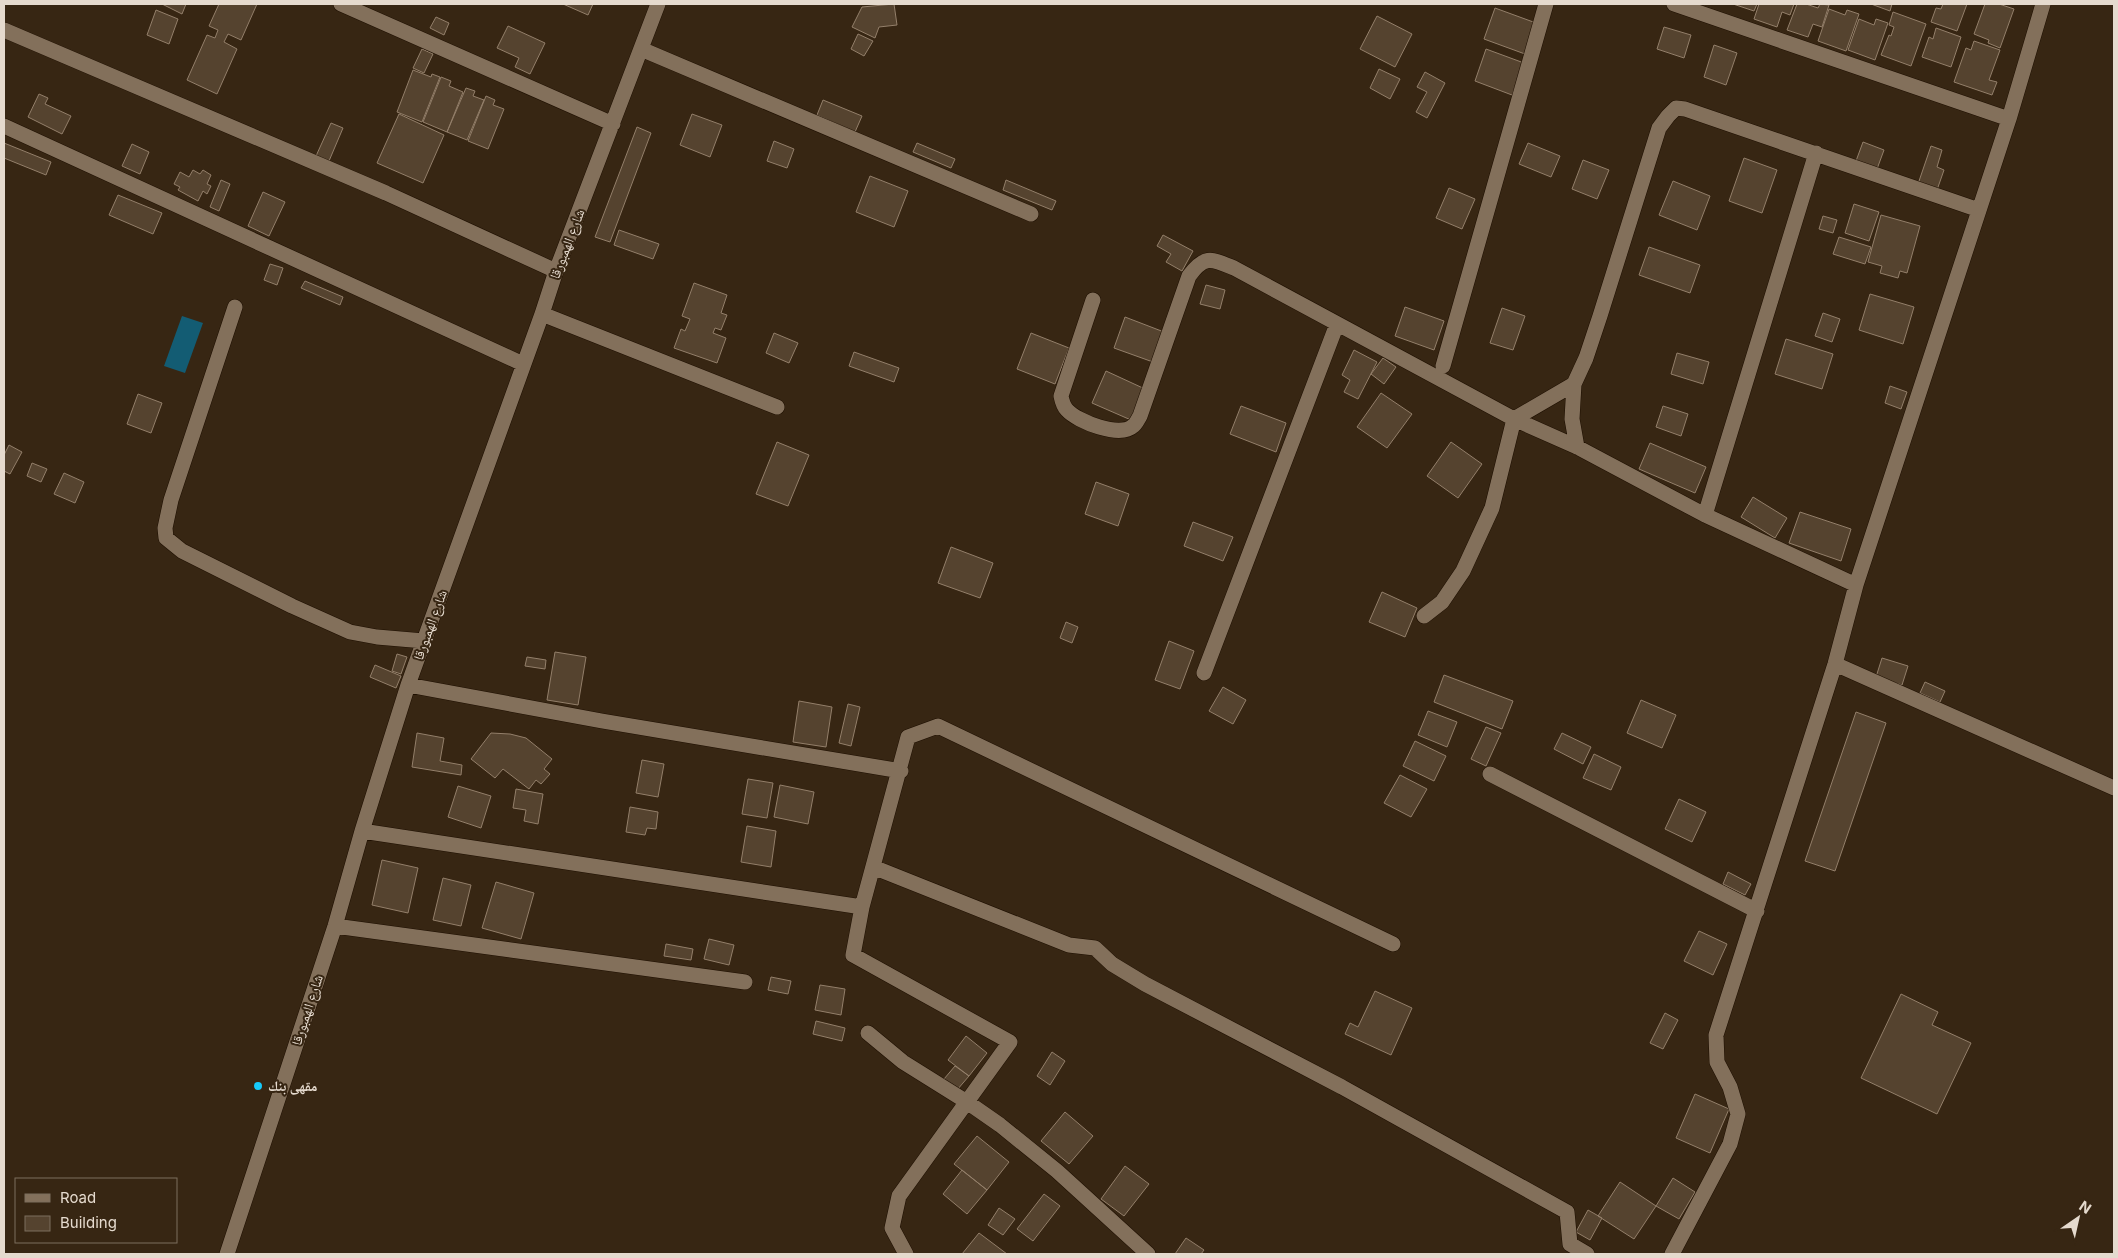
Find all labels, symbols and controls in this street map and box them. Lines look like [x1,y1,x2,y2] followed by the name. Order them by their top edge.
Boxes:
[545,206,589,282] street label: شارع الهمبورقا
[409,587,452,663] street label: شارع الهمبورقا
[287,972,328,1048] street label: شارع الهمبورقا
[268,1077,317,1095] place label: مقهى بنك
[252,1080,264,1092] marker: مقهى بنك
[15,1178,178,1243] legend
[60,1188,96,1207] text: Road
[2053,1193,2103,1243] north arrow
[2076,1197,2095,1217] text: N
[60,1213,117,1232] text: Building

